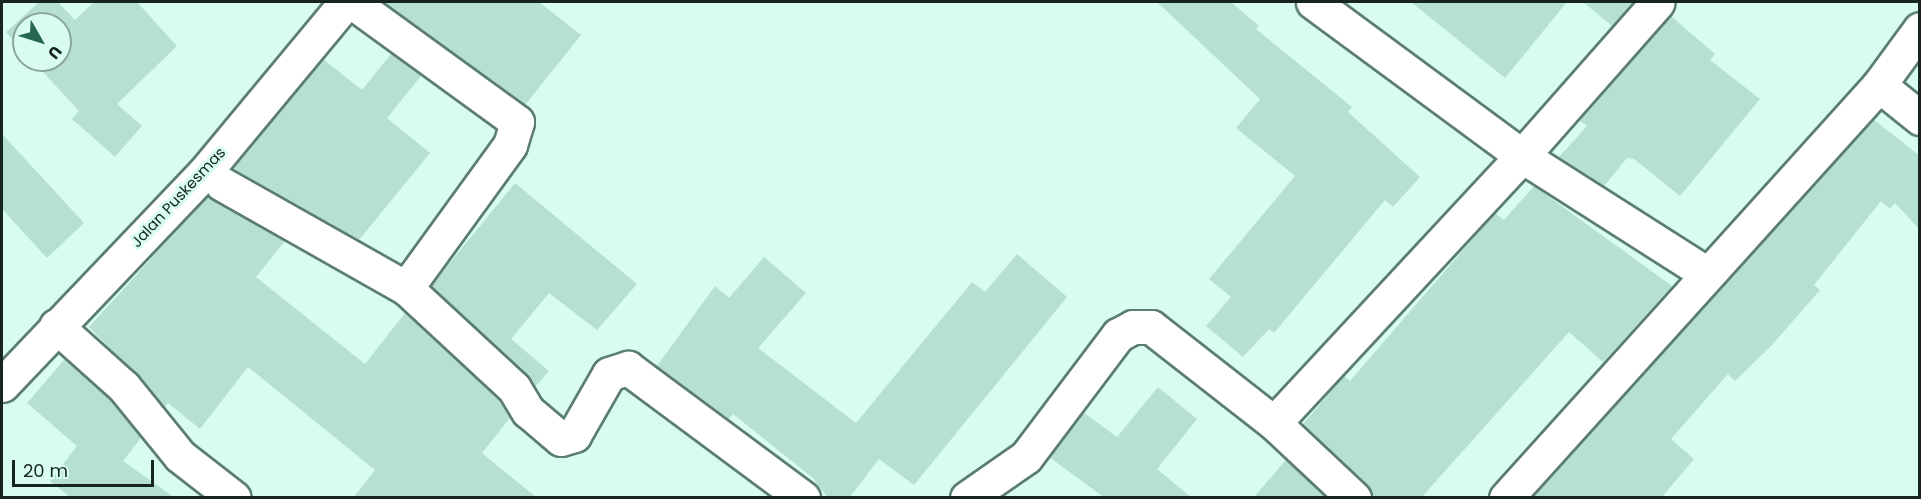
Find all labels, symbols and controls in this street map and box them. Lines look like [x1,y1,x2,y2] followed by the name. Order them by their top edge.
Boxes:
[12,12,72,72] north arrow
[42,41,67,64] text: U
[127,143,229,251] street label: Jalan Puskesmas
[15,448,158,486] scale bar
[23,458,68,483] text: 20 m

